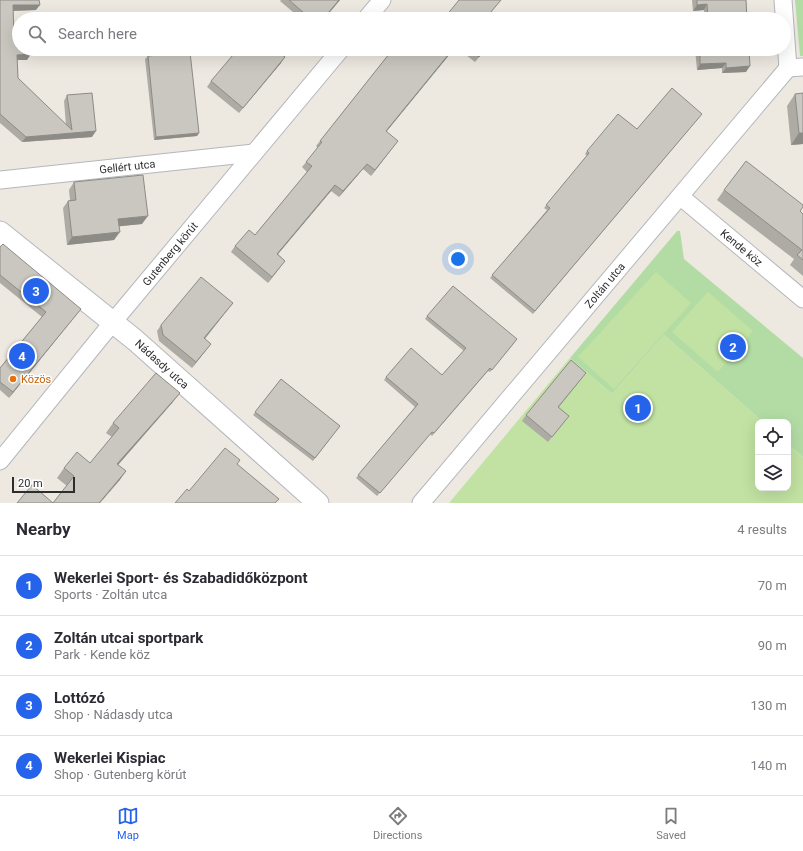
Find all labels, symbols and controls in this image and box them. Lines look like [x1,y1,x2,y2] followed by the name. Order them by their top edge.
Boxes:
[12,12,791,56] search box
[26,23,48,45] icon: search
[58,25,137,43] text: Search here
[99,158,156,176] street label: Gellért utca
[140,219,201,289] street label: Gutenberg körút
[718,227,765,270] street label: Kende köz
[448,249,468,269] your location
[582,260,628,311] street label: Zoltán utca
[23,276,49,306] pin: 3
[720,332,746,362] pin: 2
[132,337,191,392] street label: Nádasdy utca
[9,341,35,371] pin: 4
[21,373,52,386] place label: Közös
[8,374,18,384] marker: Közös
[625,393,651,423] pin: 1
[755,419,791,491] map controls
[755,419,791,455] button: locate
[755,455,791,491] button: layers
[12,475,75,494] scale bar
[18,477,43,490] text: 20 m
[16,519,71,539] text: Nearby
[737,522,787,537] text: 4 results
[54,569,308,587] text: Wekerlei Sport- és Szabadidőközpont
[25,578,33,593] text: 1
[758,578,787,593] text: 70 m
[54,587,167,602] text: Sports · Zoltán utca
[54,629,203,647] text: Zoltán utcai sportpark
[25,638,33,653] text: 2
[758,638,787,653] text: 90 m
[54,647,150,662] text: Park · Kende köz
[54,689,105,707] text: Lottózó
[25,698,33,713] text: 3
[750,698,787,713] text: 130 m
[54,707,173,722] text: Shop · Nádasdy utca
[54,749,166,767] text: Wekerlei Kispiac
[25,758,33,773] text: 4
[750,758,787,773] text: 140 m
[54,767,187,782] text: Shop · Gutenberg körút
[117,805,139,842] tab: Map
[373,805,422,842] tab: Directions
[656,805,686,842] tab: Saved

